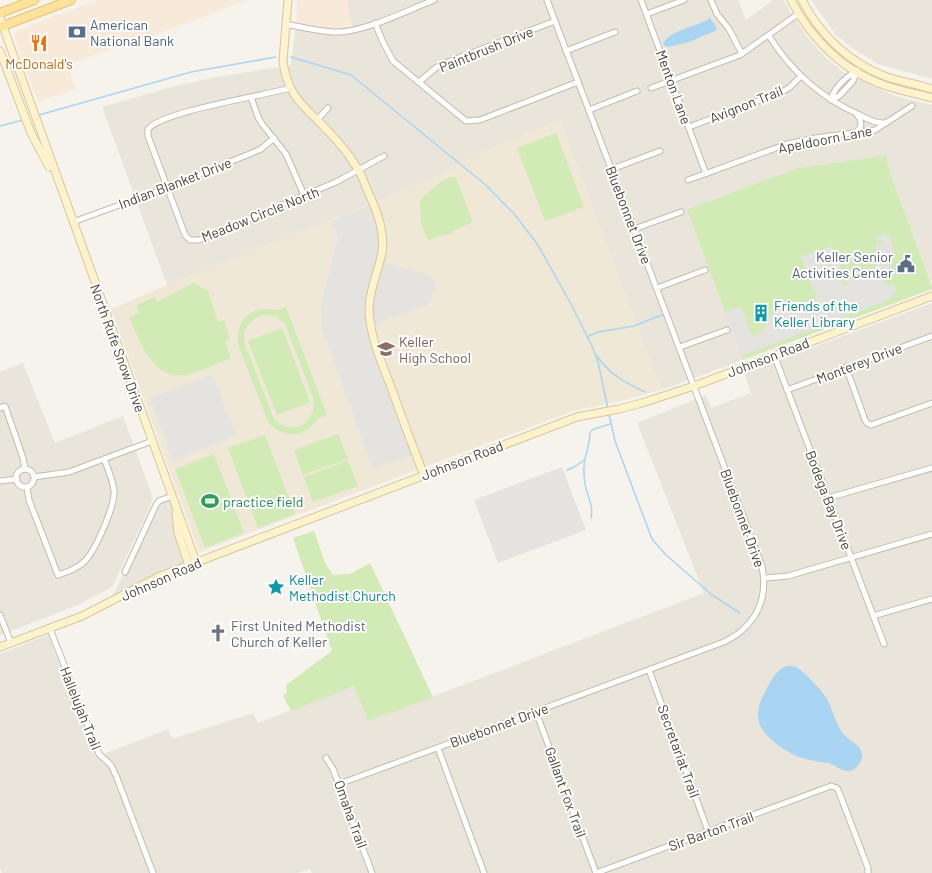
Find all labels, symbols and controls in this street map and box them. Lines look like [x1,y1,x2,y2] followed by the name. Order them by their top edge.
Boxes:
[90,16,174,49] place label: American National Bank
[67,22,87,42] bank icon: American National Bank
[436,22,536,76] street label: Paintbrush Drive
[29,33,49,53] restaurant icon: McDonald's
[653,47,695,127] street label: Menton Lane
[5,55,73,72] place label: McDonald's
[707,82,785,126] street label: Avignon Trail
[777,122,873,156] street label: Apeldoorn Lane
[116,154,234,212] street label: Indian Blanket Drive
[603,164,655,266] street label: Bluebonnet Drive
[199,183,321,245] street label: Meadow Circle North
[792,248,893,281] place label: Keller Senior Activities Center
[896,254,916,274] public building icon: Keller Senior Activities Center
[87,281,149,415] street label: North Rufe Snow Drive
[774,297,858,330] place label: Friends of the Keller Library
[751,303,771,323] building icon: Friends of the Keller Library
[399,333,471,366] place label: Keller High School
[725,334,811,380] street label: Johnson Road
[376,339,396,359] school or university icon: Keller High School
[814,339,904,387] street label: Monterey Drive
[419,437,505,483] street label: Johnson Road
[802,448,856,552] street label: Bodega Bay Drive
[717,466,769,570] street label: Bluebonnet Drive
[200,491,220,511] sports icon: practice field
[223,493,303,510] place label: practice field
[118,554,204,604] street label: Johnson Road
[289,571,396,604] place label: Keller Methodist Church
[266,577,286,597] place icon: Keller Methodist Church
[231,617,366,650] place label: First United Methodist Church of Keller
[208,623,228,643] church icon: First United Methodist Church of Keller
[57,664,105,752] street label: Hallelujah Trail
[447,699,551,751] street label: Bluebonnet Drive
[654,702,704,800] street label: Secretariat Trail
[542,744,590,840] street label: Gallant Fox Trail
[331,778,371,850] street label: Omaha Trail
[666,808,756,854] street label: Sir Barton Trail

